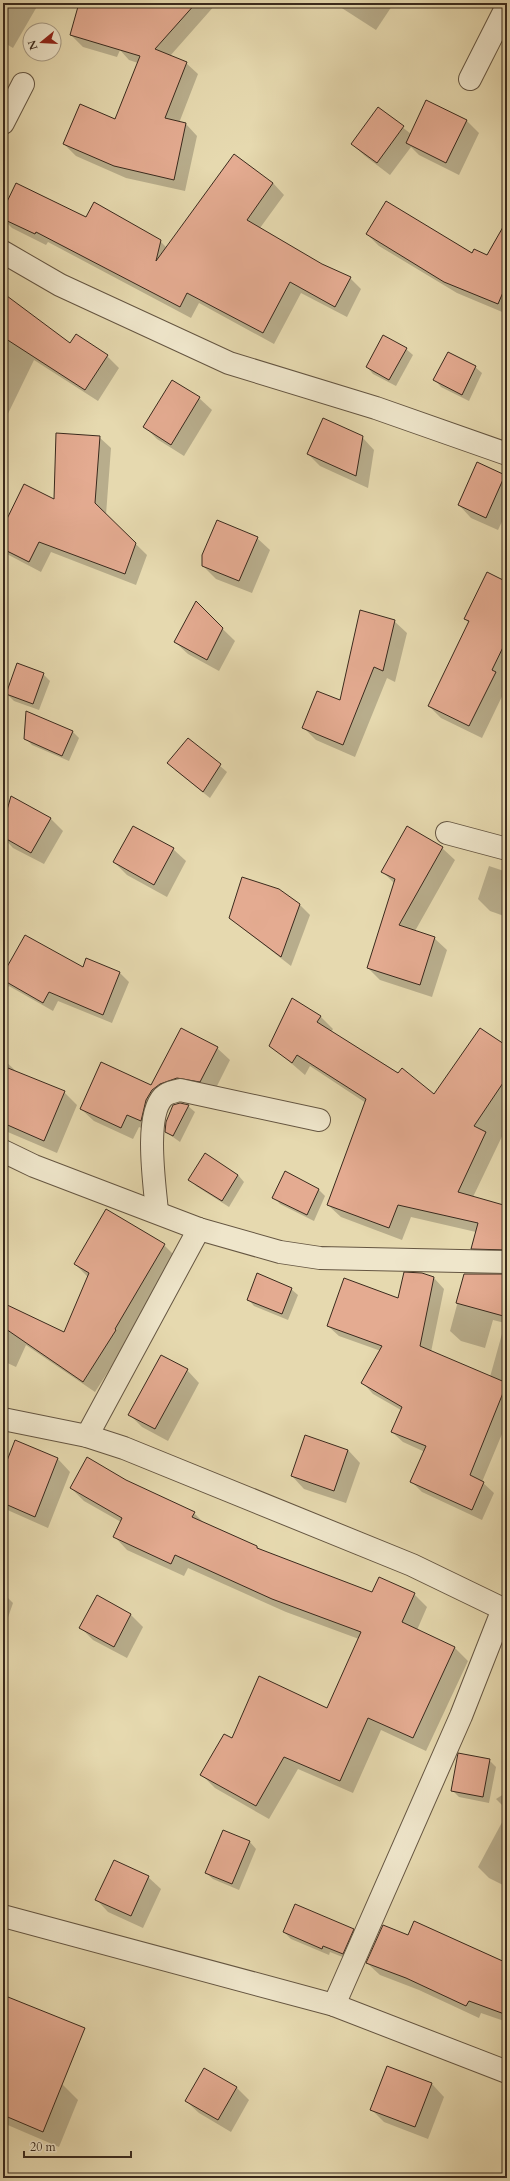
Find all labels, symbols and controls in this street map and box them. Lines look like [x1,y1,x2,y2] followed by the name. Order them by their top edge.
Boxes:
[22,22,62,62] north arrow
[24,38,42,52] text: N
[24,2133,131,2159] scale bar
[30,2139,57,2155] text: 20 m

